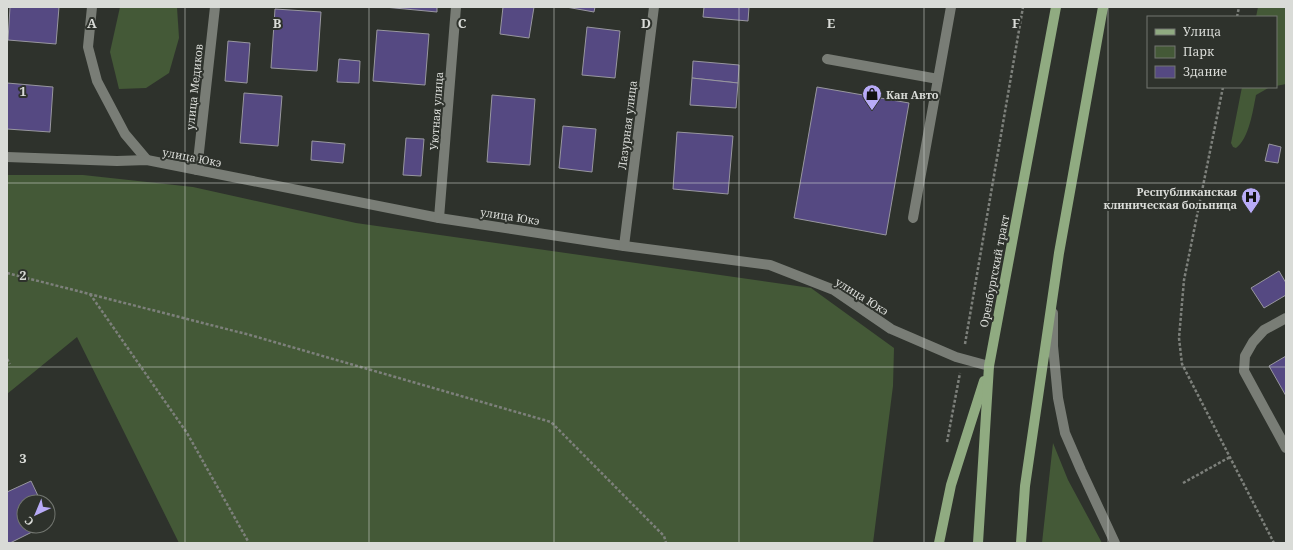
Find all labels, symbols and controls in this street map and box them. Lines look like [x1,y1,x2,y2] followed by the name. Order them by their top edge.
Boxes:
[87,14,97,32] text: A
[273,14,282,32] text: B
[458,14,467,32] text: C
[641,14,651,32] text: D
[827,14,836,32] text: E
[1012,14,1020,32] text: F
[1147,16,1277,88] legend
[1183,23,1221,40] text: Улица
[182,43,206,131] street label: улица Медиков
[1183,43,1215,60] text: Парк
[1183,63,1227,80] text: Здание
[426,71,446,151] street label: Уютная улица
[614,80,640,170] street label: Лазурная улица
[19,82,27,100] text: 1
[861,83,883,111] shop icon: Кан Авто
[886,87,939,102] place label: Кан Авто
[161,144,223,170] street label: улица Юкэ
[1104,184,1237,212] place label: Республиканская клиническая больница
[1240,186,1262,214] hospital icon: Республиканская клиническая больница
[479,204,541,228] street label: улица Юкэ
[976,213,1012,329] street label: Оренбургский тракт
[19,266,27,284] text: 2
[833,274,891,318] street label: улица Юкэ
[19,449,27,467] text: 3
[16,494,56,534] north arrow
[21,514,37,529] text: С

